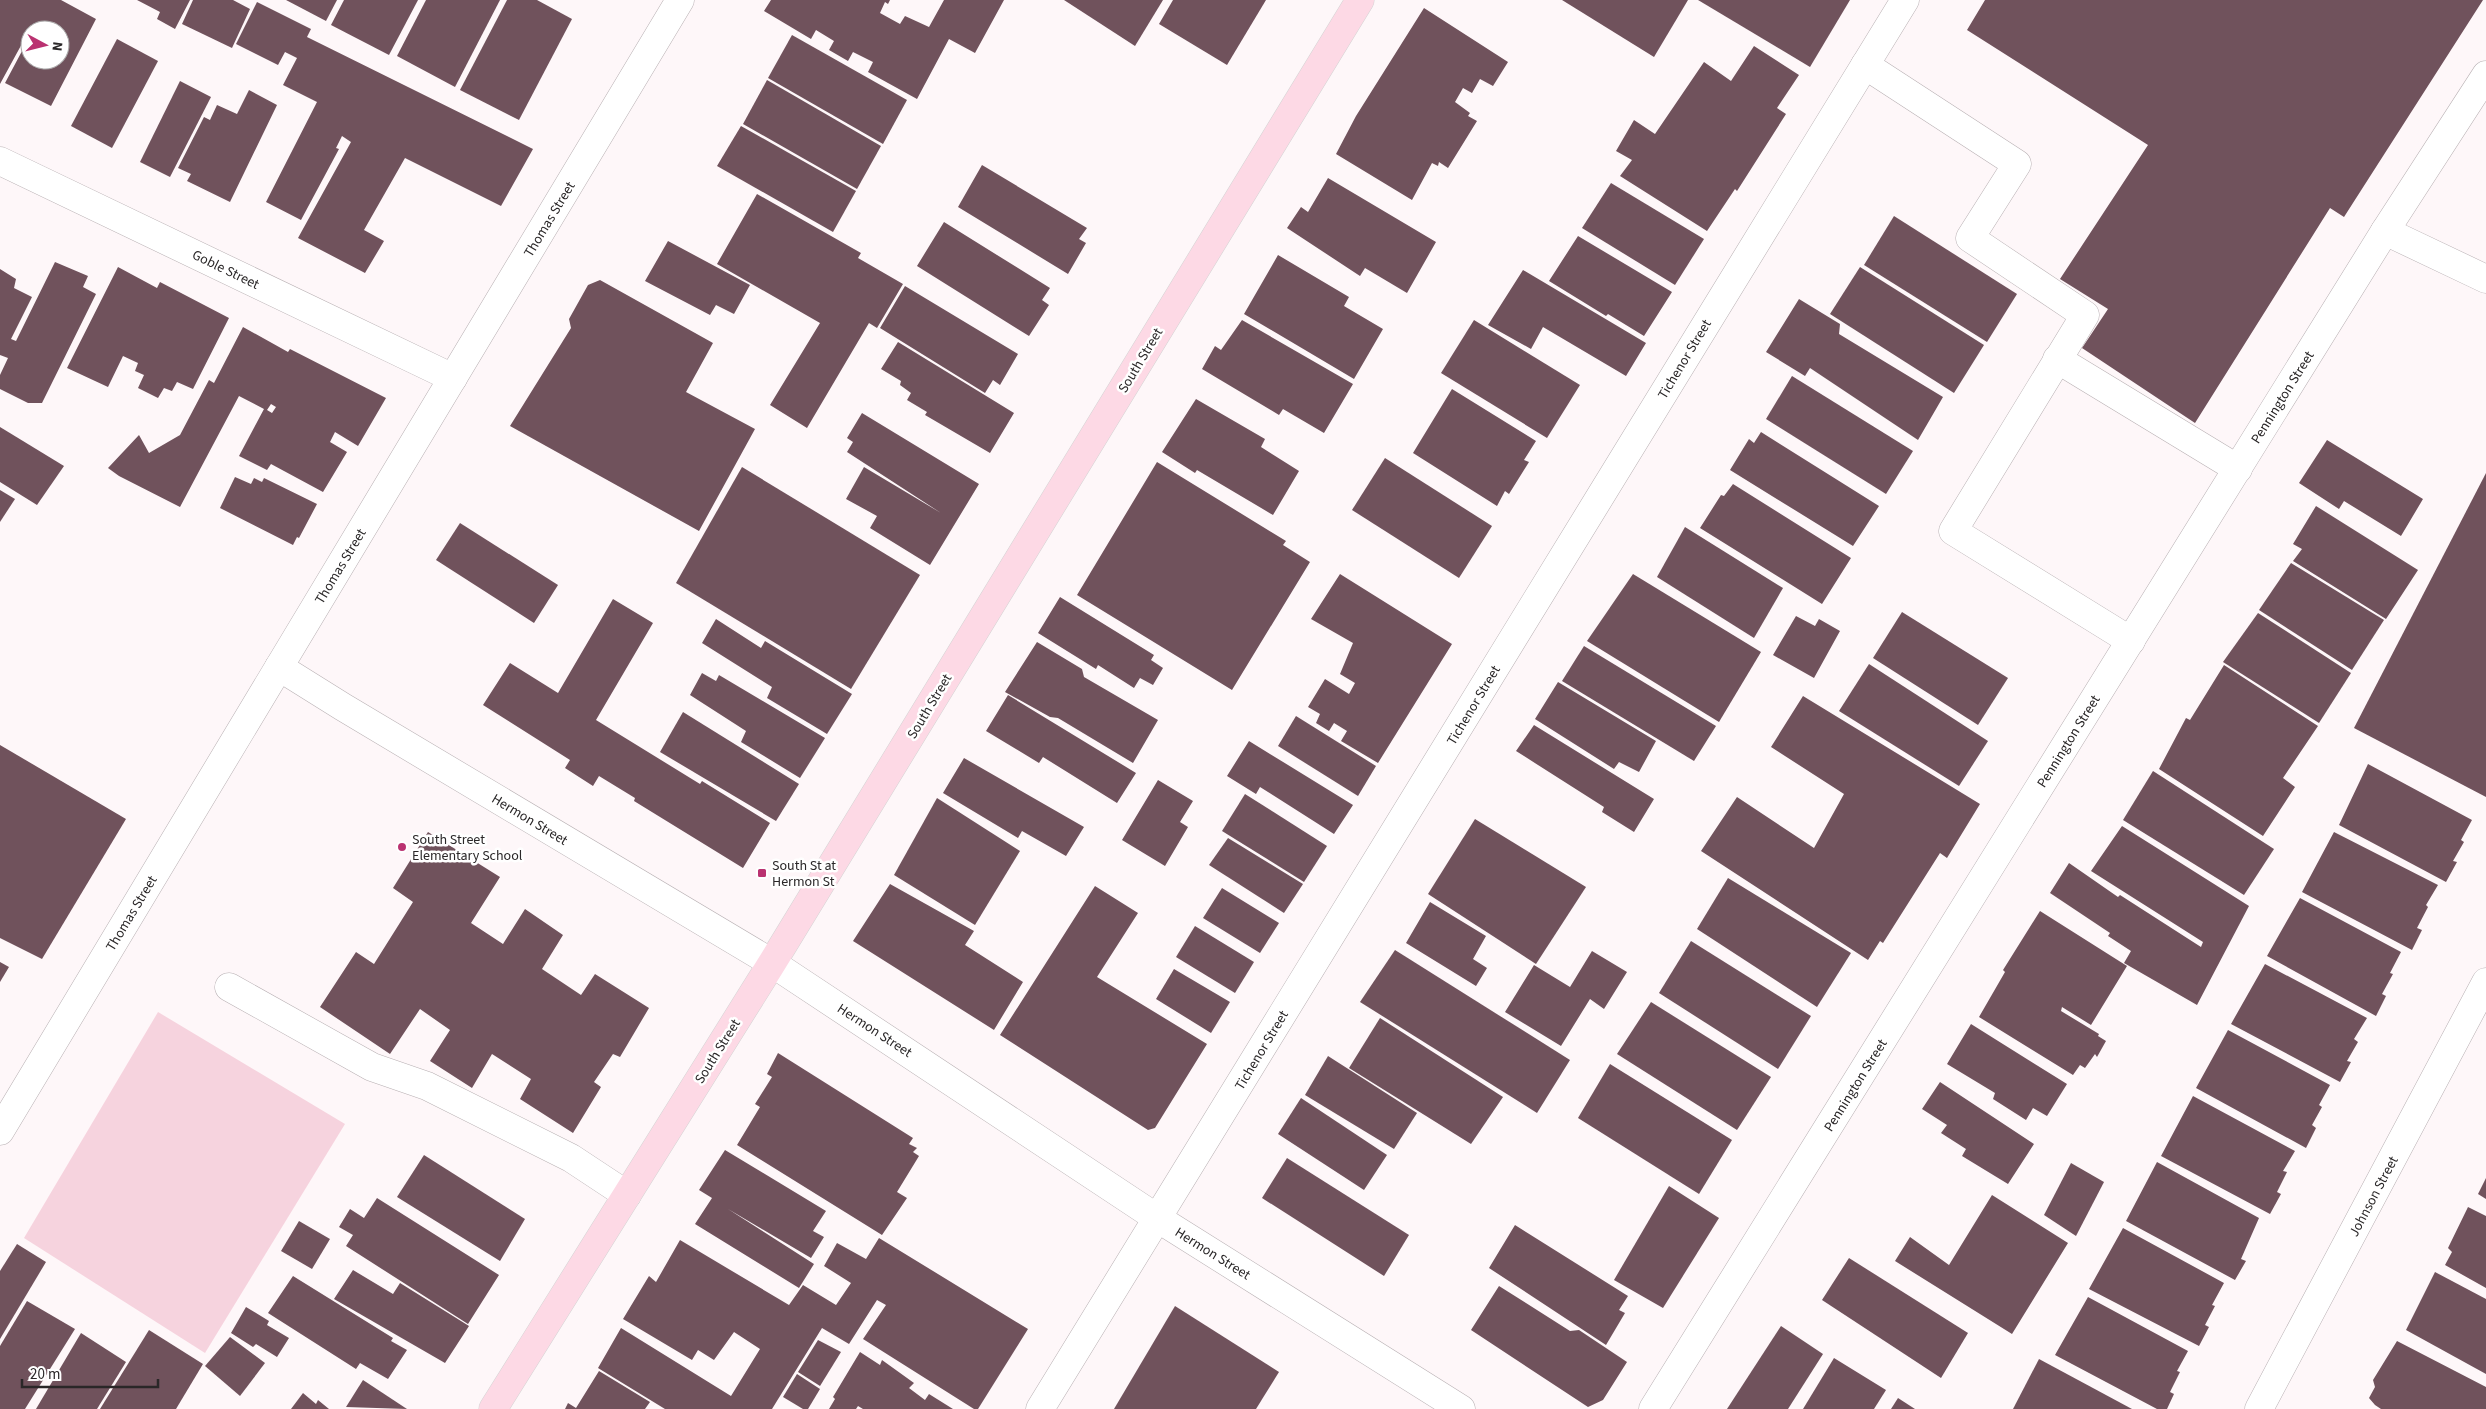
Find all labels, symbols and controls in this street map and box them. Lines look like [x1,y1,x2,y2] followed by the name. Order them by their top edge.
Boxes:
[20,20,70,70] north arrow
[46,41,67,52] text: N
[519,178,580,261] street label: Thomas Street
[189,245,263,295] street label: Goble Street
[1653,316,1717,403] street label: Tichenor Street
[1114,324,1168,397] street label: South Street
[2246,347,2319,448] street label: Pennington Street
[310,525,371,608] street label: Thomas Street
[1442,662,1506,749] street label: Tichenor Street
[903,670,957,743] street label: South Street
[2032,691,2105,792] street label: Pennington Street
[488,789,572,851] street label: Hermon Street
[412,830,523,866] place label: South Street Elementary School
[396,841,408,853] marker: South Street Elementary School
[772,856,836,892] place label: South St at Hermon St
[756,867,768,879] marker: South St at Hermon St
[101,872,162,955] street label: Thomas Street
[833,999,916,1063] street label: Hermon Street
[1230,1007,1294,1094] street label: Tichenor Street
[690,1015,746,1088] street label: South Street
[1819,1035,1892,1136] street label: Pennington Street
[2344,1152,2404,1240] street label: Johnson Street
[1171,1223,1254,1285] street label: Hermon Street
[22,1356,159,1388] scale bar
[30,1364,60,1385] text: 20 m

